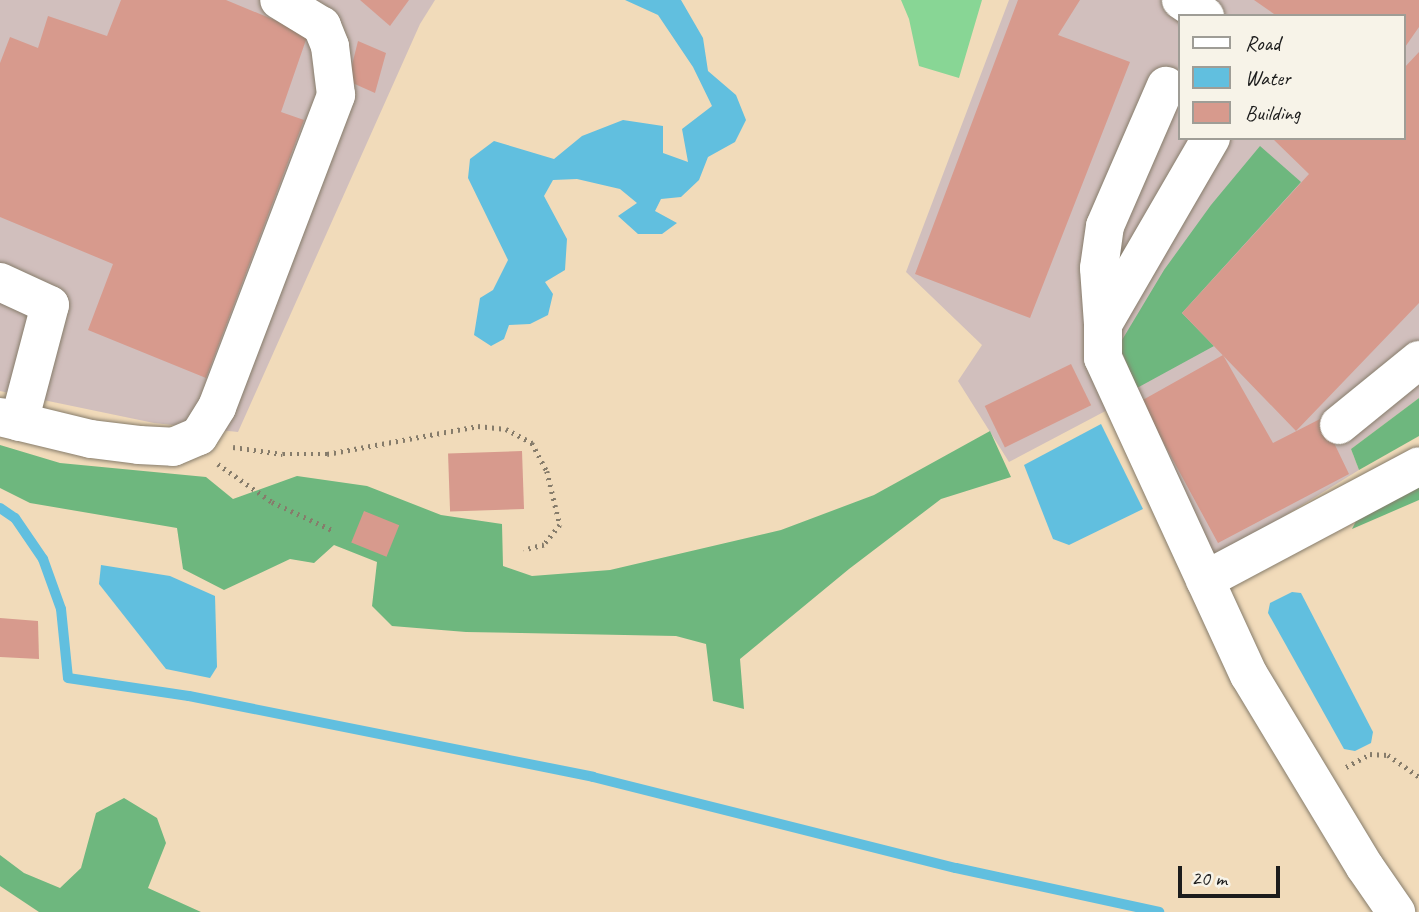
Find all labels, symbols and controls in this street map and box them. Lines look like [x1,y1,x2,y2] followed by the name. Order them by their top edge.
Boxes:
[1178,14,1405,140] legend
[1245,30,1280,56] text: Road
[1245,65,1291,91] text: Water
[1245,100,1300,126] text: Building
[1181,852,1282,896] scale bar
[1191,865,1227,891] text: 20 m

